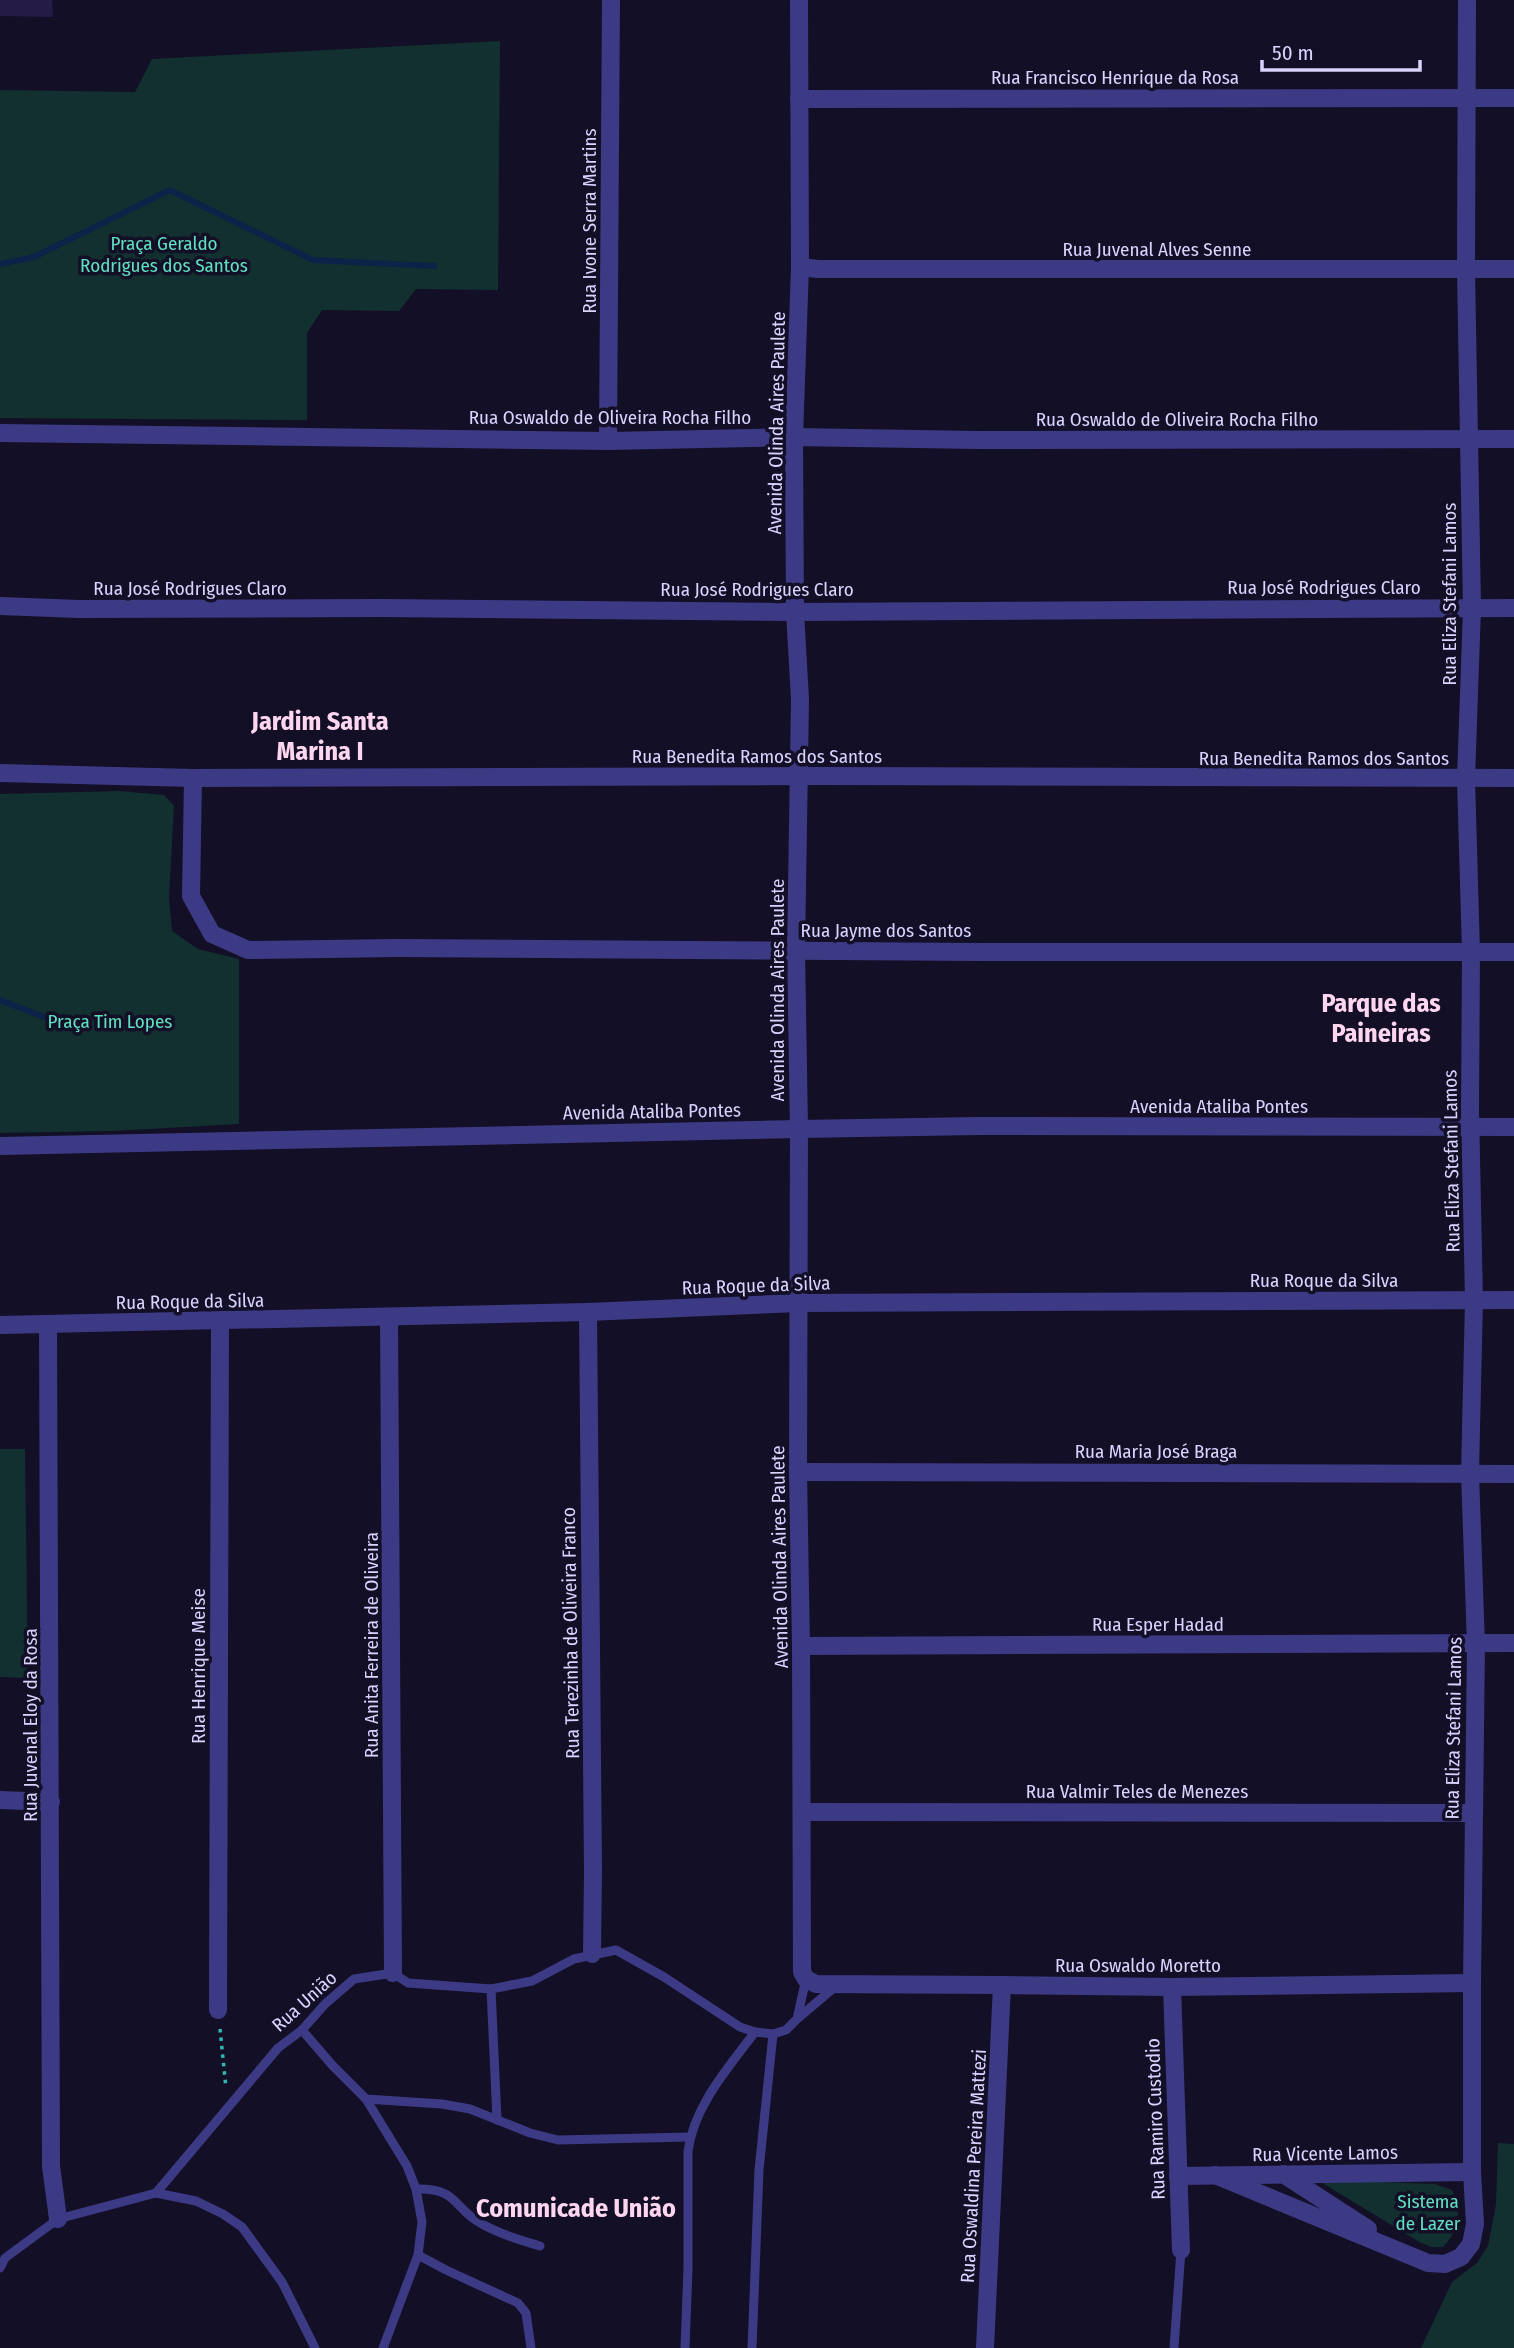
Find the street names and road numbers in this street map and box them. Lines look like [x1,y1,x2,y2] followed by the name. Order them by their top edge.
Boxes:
[991,66,1239,89] street label: Rua Francisco Henrique da Rosa
[578,128,601,314] street label: Rua Ivone Serra Martins
[1063,238,1251,261] street label: Rua Juvenal Alves Senne
[763,311,790,535] street label: Avenida Olinda Aires Paulete
[469,406,751,429] street label: Rua Oswaldo de Oliveira Rocha Filho
[1036,408,1318,431] street label: Rua Oswaldo de Oliveira Rocha Filho
[1438,503,1461,685] street label: Rua Eliza Stefani Lamos
[1227,576,1421,599] street label: Rua José Rodrigues Claro
[93,577,287,600] street label: Rua José Rodrigues Claro
[660,578,854,601] street label: Rua José Rodrigues Claro
[632,745,882,768] street label: Rua Benedita Ramos dos Santos
[1199,747,1449,770] street label: Rua Benedita Ramos dos Santos
[766,879,789,1101] street label: Avenida Olinda Aires Paulete
[801,919,971,942] street label: Rua Jayme dos Santos
[1438,1069,1465,1253] street label: Rua Eliza Stefani Lamos
[1130,1095,1308,1118] street label: Avenida Ataliba Pontes
[563,1098,741,1125] street label: Avenida Ataliba Pontes
[1250,1269,1398,1292] street label: Rua Roque da Silva
[681,1271,831,1300] street label: Rua Roque da Silva
[116,1289,265,1314] street label: Rua Roque da Silva
[1075,1440,1237,1463] street label: Rua Maria José Braga
[766,1445,793,1669] street label: Avenida Olinda Aires Paulete
[557,1507,584,1759] street label: Rua Terezinha de Oliveira Franco
[360,1532,383,1758] street label: Rua Anita Ferreira de Oliveira
[187,1588,210,1744] street label: Rua Henrique Meise
[1092,1613,1224,1636] street label: Rua Esper Hadad
[19,1628,42,1822] street label: Rua Juvenal Eloy da Rosa
[1440,1636,1467,1820] street label: Rua Eliza Stefani Lamos
[1026,1780,1248,1803] street label: Rua Valmir Teles de Menezes
[1055,1954,1221,1977] street label: Rua Oswaldo Moretto
[267,1966,342,2036] street label: Rua União
[1141,2038,1170,2200] street label: Rua Ramiro Custodio
[956,2048,991,2284] street label: Rua Oswaldina Pereira Mattezi
[1252,2141,1398,2166] street label: Rua Vicente Lamos

